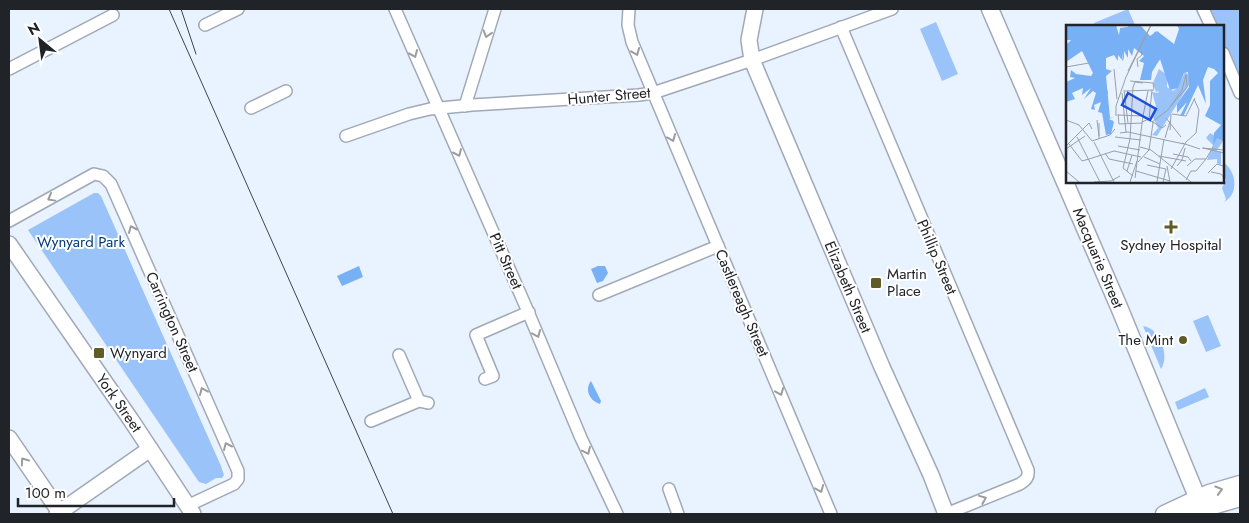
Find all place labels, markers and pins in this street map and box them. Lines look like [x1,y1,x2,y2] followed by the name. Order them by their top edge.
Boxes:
[1164,220,1178,234] marker: Sydney Hospital
[1120,234,1222,256] place label: Sydney Hospital
[887,263,927,302] place label: Martin Place
[869,276,883,290] marker: Martin Place
[1118,329,1173,351] place label: The Mint
[1177,334,1189,346] marker: The Mint
[110,342,167,364] place label: Wynyard
[92,346,106,360] marker: Wynyard

